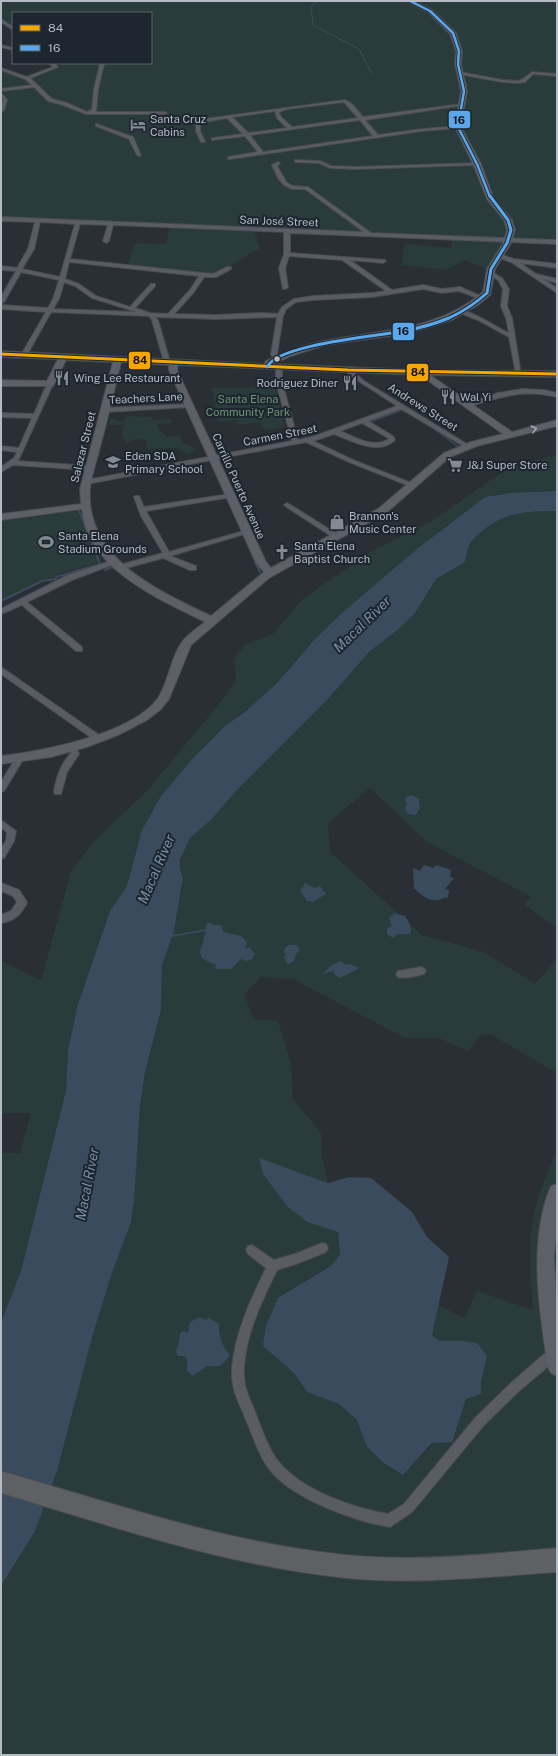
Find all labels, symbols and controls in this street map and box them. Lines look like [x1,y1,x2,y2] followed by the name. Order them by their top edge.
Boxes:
[12,12,152,64] legend
[48,21,64,35] text: 84
[48,41,60,55] text: 16
[448,110,471,129] line badge: 16
[150,113,206,138] place label: Santa Cruz Cabins
[453,114,465,126] text: 16
[129,116,147,134] hotel icon: Santa Cruz Cabins
[239,214,319,228] street label: San José Street
[392,322,415,341] line badge: 16
[397,325,409,337] text: 16
[128,351,151,370] line badge: 84
[133,354,147,366] text: 84
[272,354,282,364] unlabelled marker
[406,363,429,382] line badge: 84
[411,366,425,378] text: 84
[53,369,71,387] restaurant icon: Wing Lee Restaurant
[74,372,181,384] place label: Wing Lee Restaurant
[341,374,359,392] restaurant icon: Rodriguez Diner
[256,377,338,389] place label: Rodriguez Diner
[386,381,460,433] street label: Andrews Street
[439,388,457,406] restaurant icon: Wal Yi
[109,390,183,406] street label: Teachers Lane
[460,391,491,403] place label: Wal Yi
[206,393,290,418] park label: Santa Elena Community Park
[68,410,98,484] street label: Salazar Street
[242,422,318,448] street label: Carmen Street
[530,425,537,434] one-way arrow
[210,431,268,541] street label: Carrillo Puerto Avenue
[125,450,203,475] place label: Eden SDA Primary School
[104,453,122,471] school or university icon: Eden SDA Primary School
[446,456,464,474] supermarket icon: J&J Super Store
[467,459,548,471] place label: J&J Super Store
[349,510,417,535] place label: Brannon's Music Center
[328,513,346,531] shop icon: Brannon's Music Center
[58,530,147,555] place label: Santa Elena Stadium Grounds
[37,533,55,551] sports icon: Santa Elena Stadium Grounds
[294,540,370,565] place label: Santa Elena Baptist Church
[273,543,291,561] church icon: Santa Elena Baptist Church
[330,592,395,655] water label: Macal River
[134,831,178,906] water label: Macal River
[72,1146,102,1222] water label: Macal River

